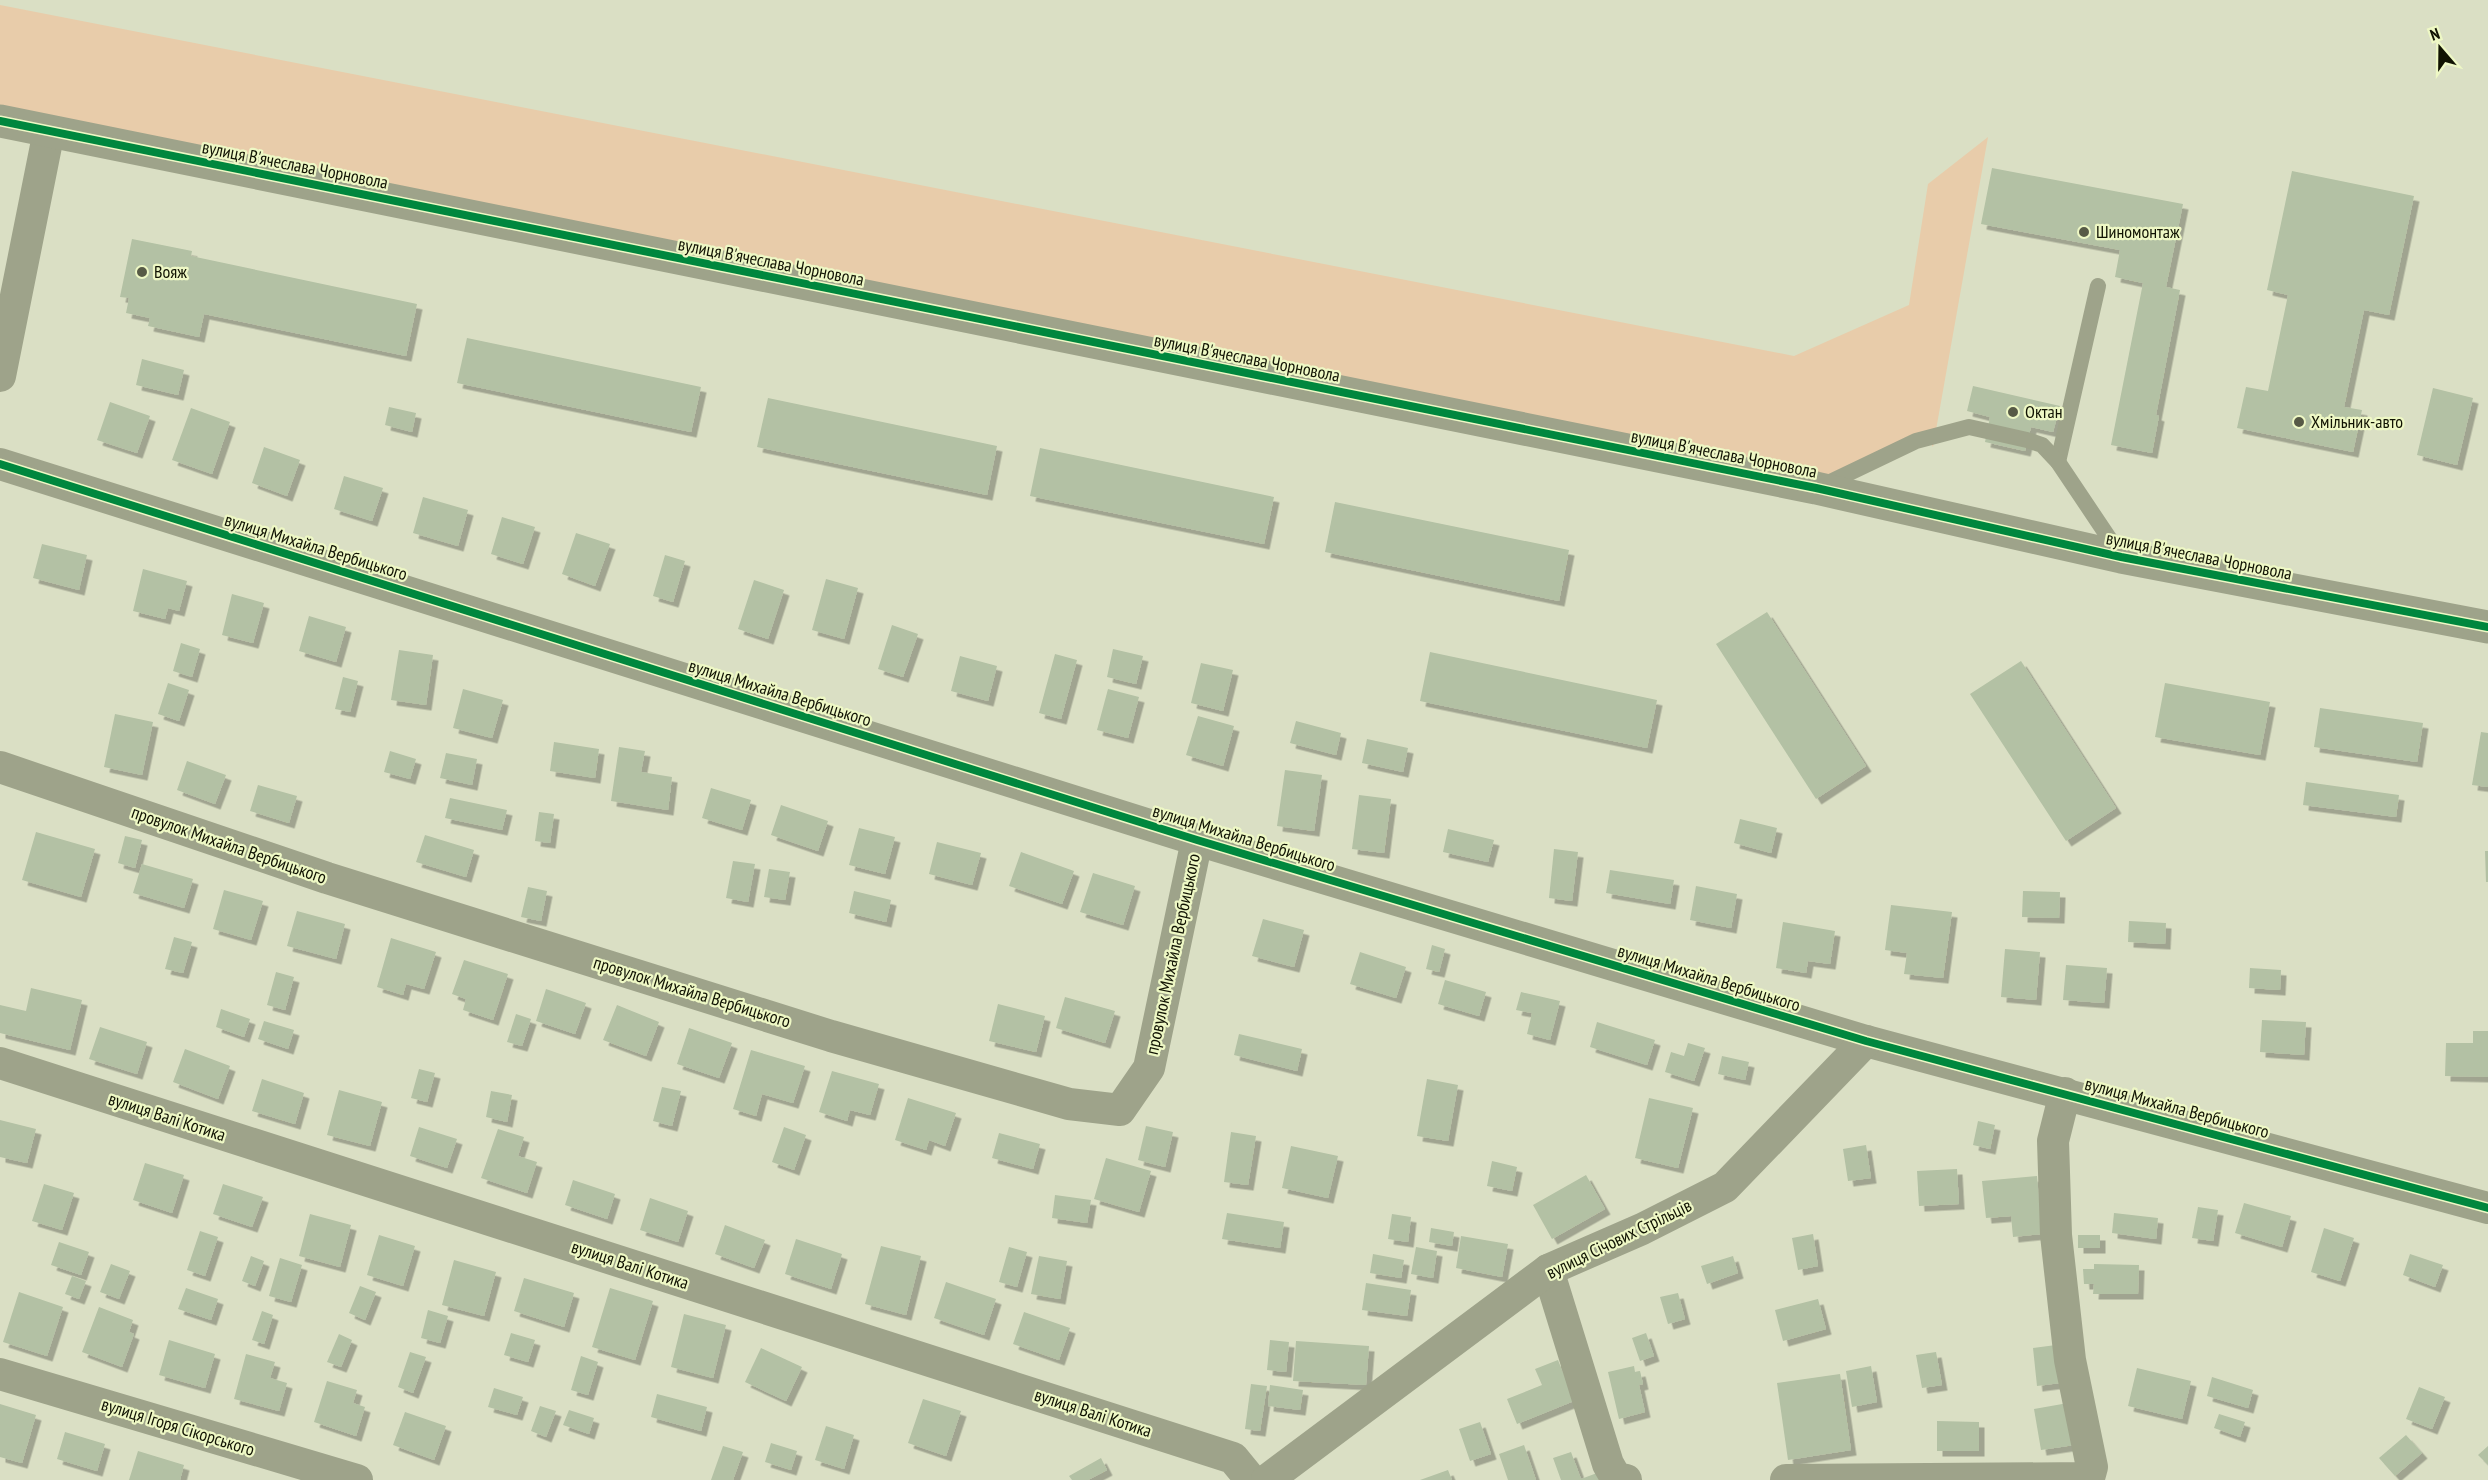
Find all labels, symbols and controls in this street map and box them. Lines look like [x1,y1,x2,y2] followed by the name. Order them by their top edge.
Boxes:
[2410,18,2470,78] north arrow
[2427,23,2442,45] text: N
[200,135,390,194] street label: вулиця В'ячеслава Чорновола
[2096,220,2180,243] place label: Шиномонтаж
[2077,225,2091,239] marker: Шиномонтаж
[676,232,866,291] street label: вулиця В'ячеслава Чорновола
[154,260,187,283] place label: Вояж
[135,265,149,279] marker: Вояж
[1152,328,1342,387] street label: вулиця В'ячеслава Чорновола
[2025,400,2063,423] place label: Октан
[2006,405,2020,419] marker: Октан
[2311,410,2403,433] place label: Хмільник-авто
[2292,415,2306,429] marker: Хмільник-авто
[1629,424,1819,483] street label: вулиця В'ячеслава Чорновола
[222,508,410,585] street label: вулиця Михайла Вербицького
[2104,526,2294,585] street label: вулиця В'ячеслава Чорновола
[686,654,874,731] street label: вулиця Михайла Вербицького
[1150,799,1338,876] street label: вулиця Михайла Вербицького
[129,800,330,889] street label: провулок Михайла Вербицького
[1140,851,1205,1057] street label: провулок Михайла Вербицького
[1615,939,1803,1016] street label: вулиця Михайла Вербицького
[591,951,794,1033] street label: провулок Михайла Вербицького
[2083,1072,2272,1143] street label: вулиця Михайла Вербицького
[106,1087,229,1146] street label: вулиця Валі Котика
[1542,1193,1695,1284] street label: вулиця Січових Стрільців
[569,1235,692,1294] street label: вулиця Валі Котика
[1032,1383,1155,1442] street label: вулиця Валі Котика
[99,1392,258,1461] street label: вулиця Ігоря Сікорського

